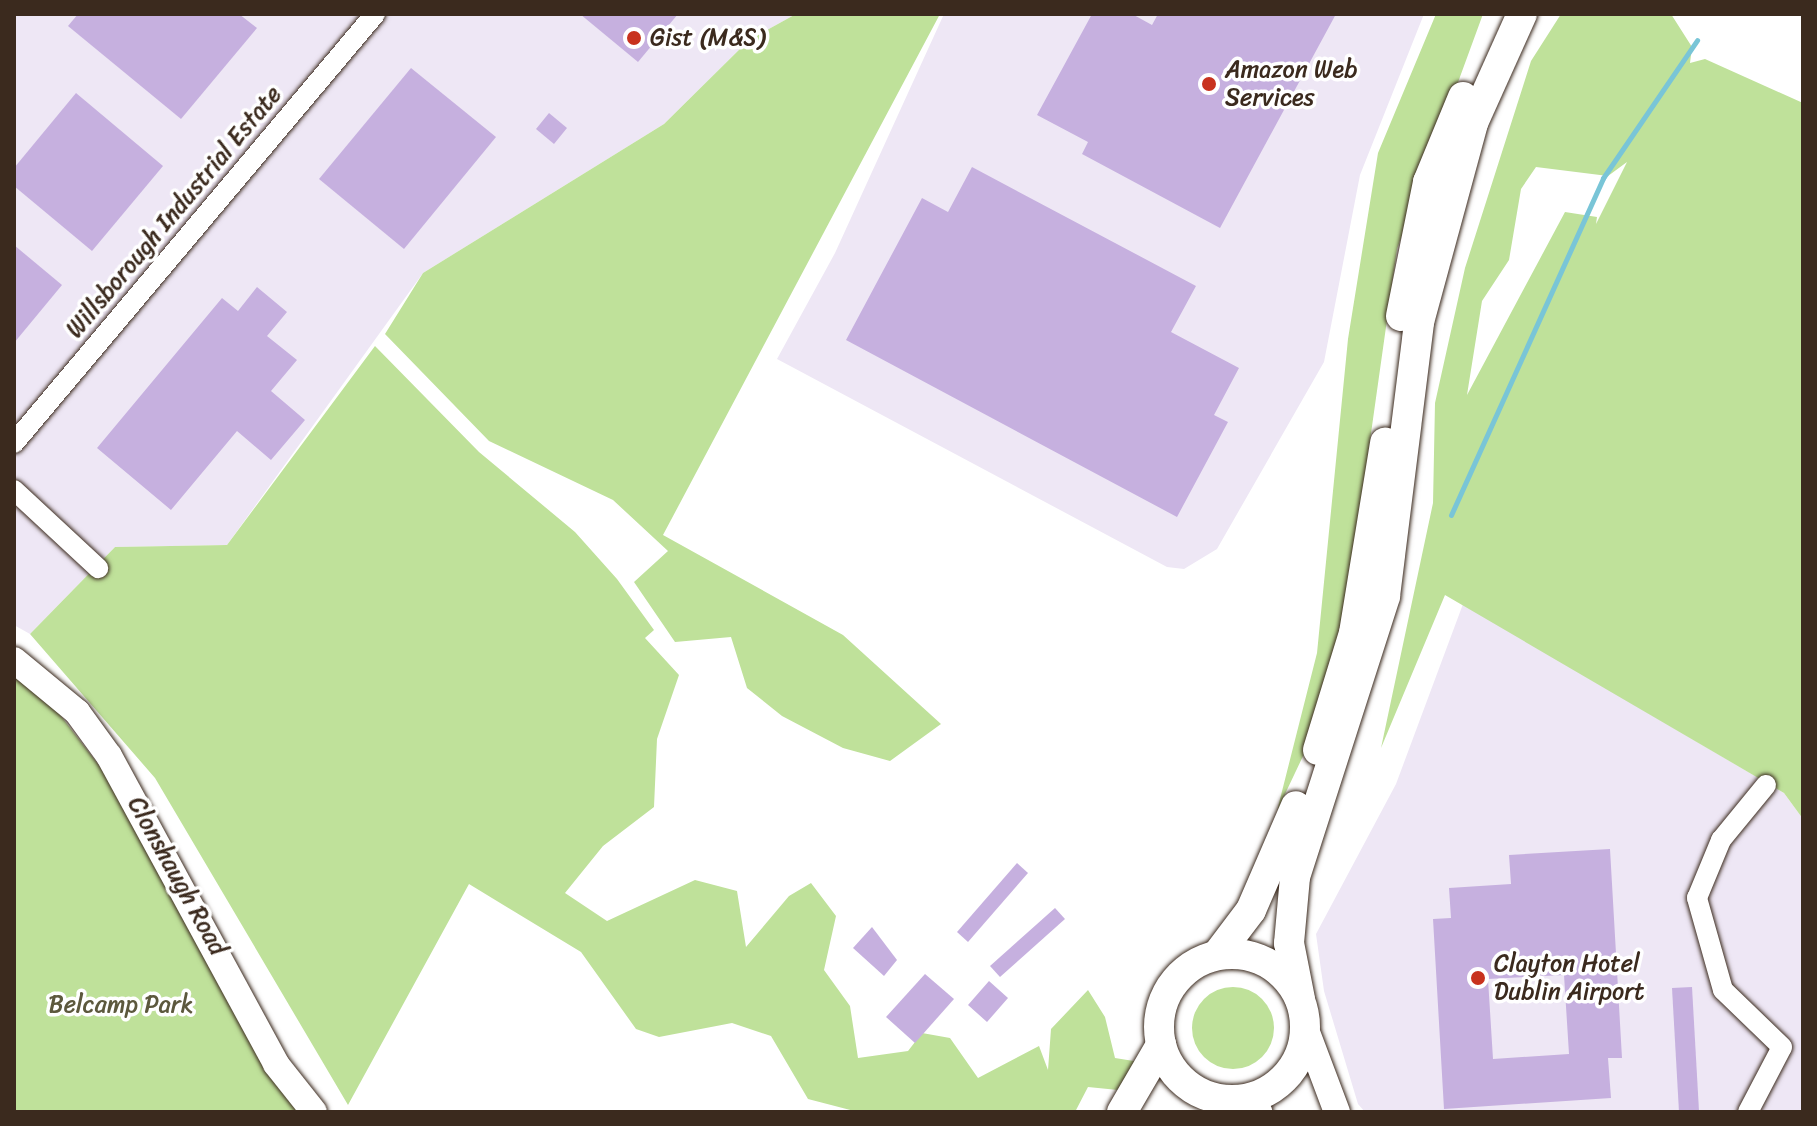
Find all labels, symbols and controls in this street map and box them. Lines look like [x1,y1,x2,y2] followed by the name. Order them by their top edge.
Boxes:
[650,24,766,52] place label: Gist (M&S)
[625,29,643,47] marker: Gist (M&S)
[1225,56,1358,112] place label: Amazon Web Services
[1200,75,1218,93] marker: Amazon Web Services
[61,81,287,343] street label: Willsborough Industrial Estate
[122,792,232,960] street label: Clonshaugh Road
[1494,950,1645,1006] place label: Clayton Hotel Dublin Airport
[1469,969,1487,987] marker: Clayton Hotel Dublin Airport
[49,991,193,1019] park label: Belcamp Park

